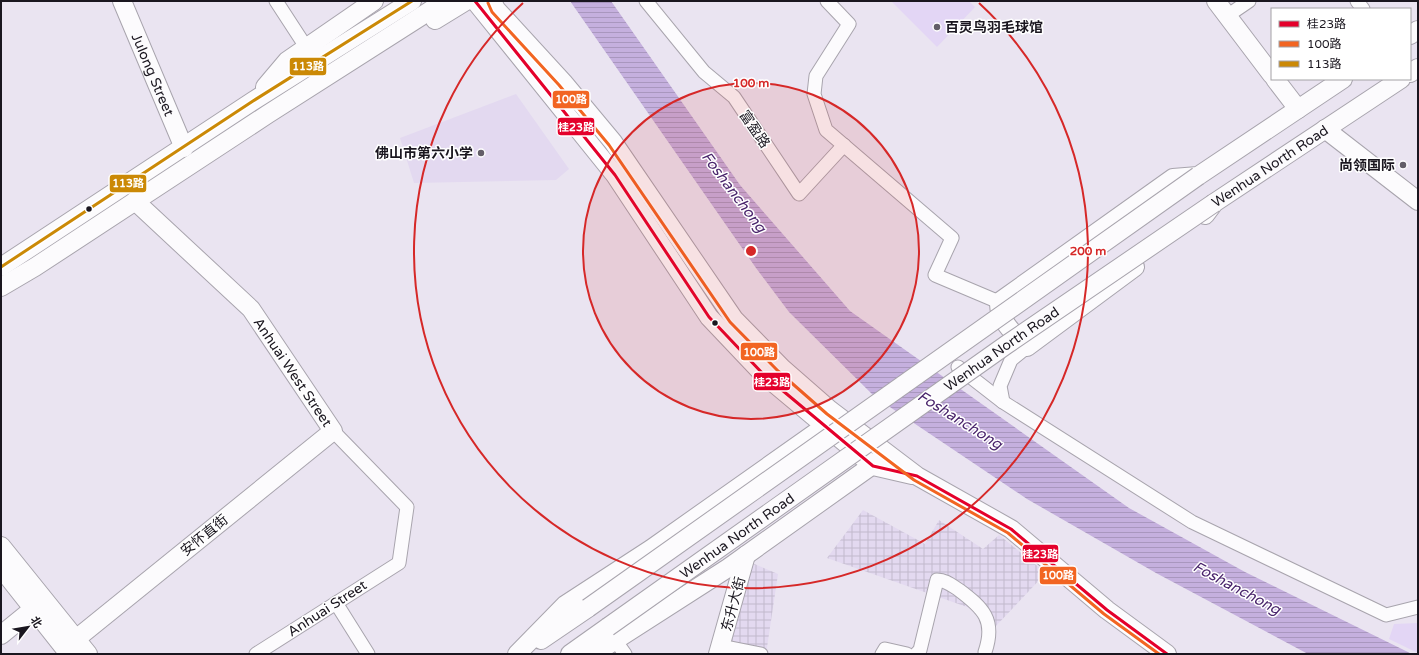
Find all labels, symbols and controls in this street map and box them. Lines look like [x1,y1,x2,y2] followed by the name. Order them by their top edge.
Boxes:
[1271,8,1411,80] legend
[1307,17,1346,31] text: 桂23路
[945,19,1043,36] place label: 百灵鸟羽毛球馆
[932,22,942,32] marker: 百灵鸟羽毛球馆
[128,31,178,119] street label: Julong Street
[1307,37,1342,51] text: 100路
[289,57,327,76] line badge: 113路
[1307,57,1342,71] text: 113路
[292,60,325,73] text: 113路
[733,76,769,90] text: 100 m
[552,90,590,109] line badge: 100路
[555,93,588,106] text: 100路
[736,107,773,151] street label: 富盈路
[557,117,595,136] line badge: 桂23路
[558,121,595,134] text: 桂23路
[1209,122,1332,211] street label: Wenhua North Road
[375,145,473,162] place label: 佛山市第六小学
[476,148,486,158] marker: 佛山市第六小学
[698,148,771,237] water label: Foshanchong
[1339,157,1395,174] place label: 尚领国际
[1398,160,1408,170] marker: 尚领国际
[109,174,147,193] line badge: 113路
[112,177,145,190] text: 113路
[84,204,94,214] unlabelled marker
[744,244,758,258] centre of rings
[1070,244,1106,258] text: 200 m
[941,303,1063,395] street label: Wenhua North Road
[250,314,336,431] street label: Anhuai West Street
[710,318,720,328] unlabelled marker
[740,342,778,361] line badge: 100路
[743,346,776,359] text: 100路
[753,372,791,391] line badge: 桂23路
[754,376,791,389] text: 桂23路
[914,387,1007,454] water label: Foshanchong
[677,490,798,582] street label: Wenhua North Road
[177,511,231,560] street label: 安怀直街
[1022,544,1059,563] line badge: 桂23路
[1022,548,1059,561] text: 桂23路
[1190,557,1285,619] water label: Foshanchong
[1039,566,1077,585] line badge: 100路
[1042,569,1075,582] text: 100路
[718,575,749,633] street label: 东升大街
[285,576,371,640] street label: Anhuai Street
[8,607,48,647] north arrow
[28,614,45,630] text: 北

